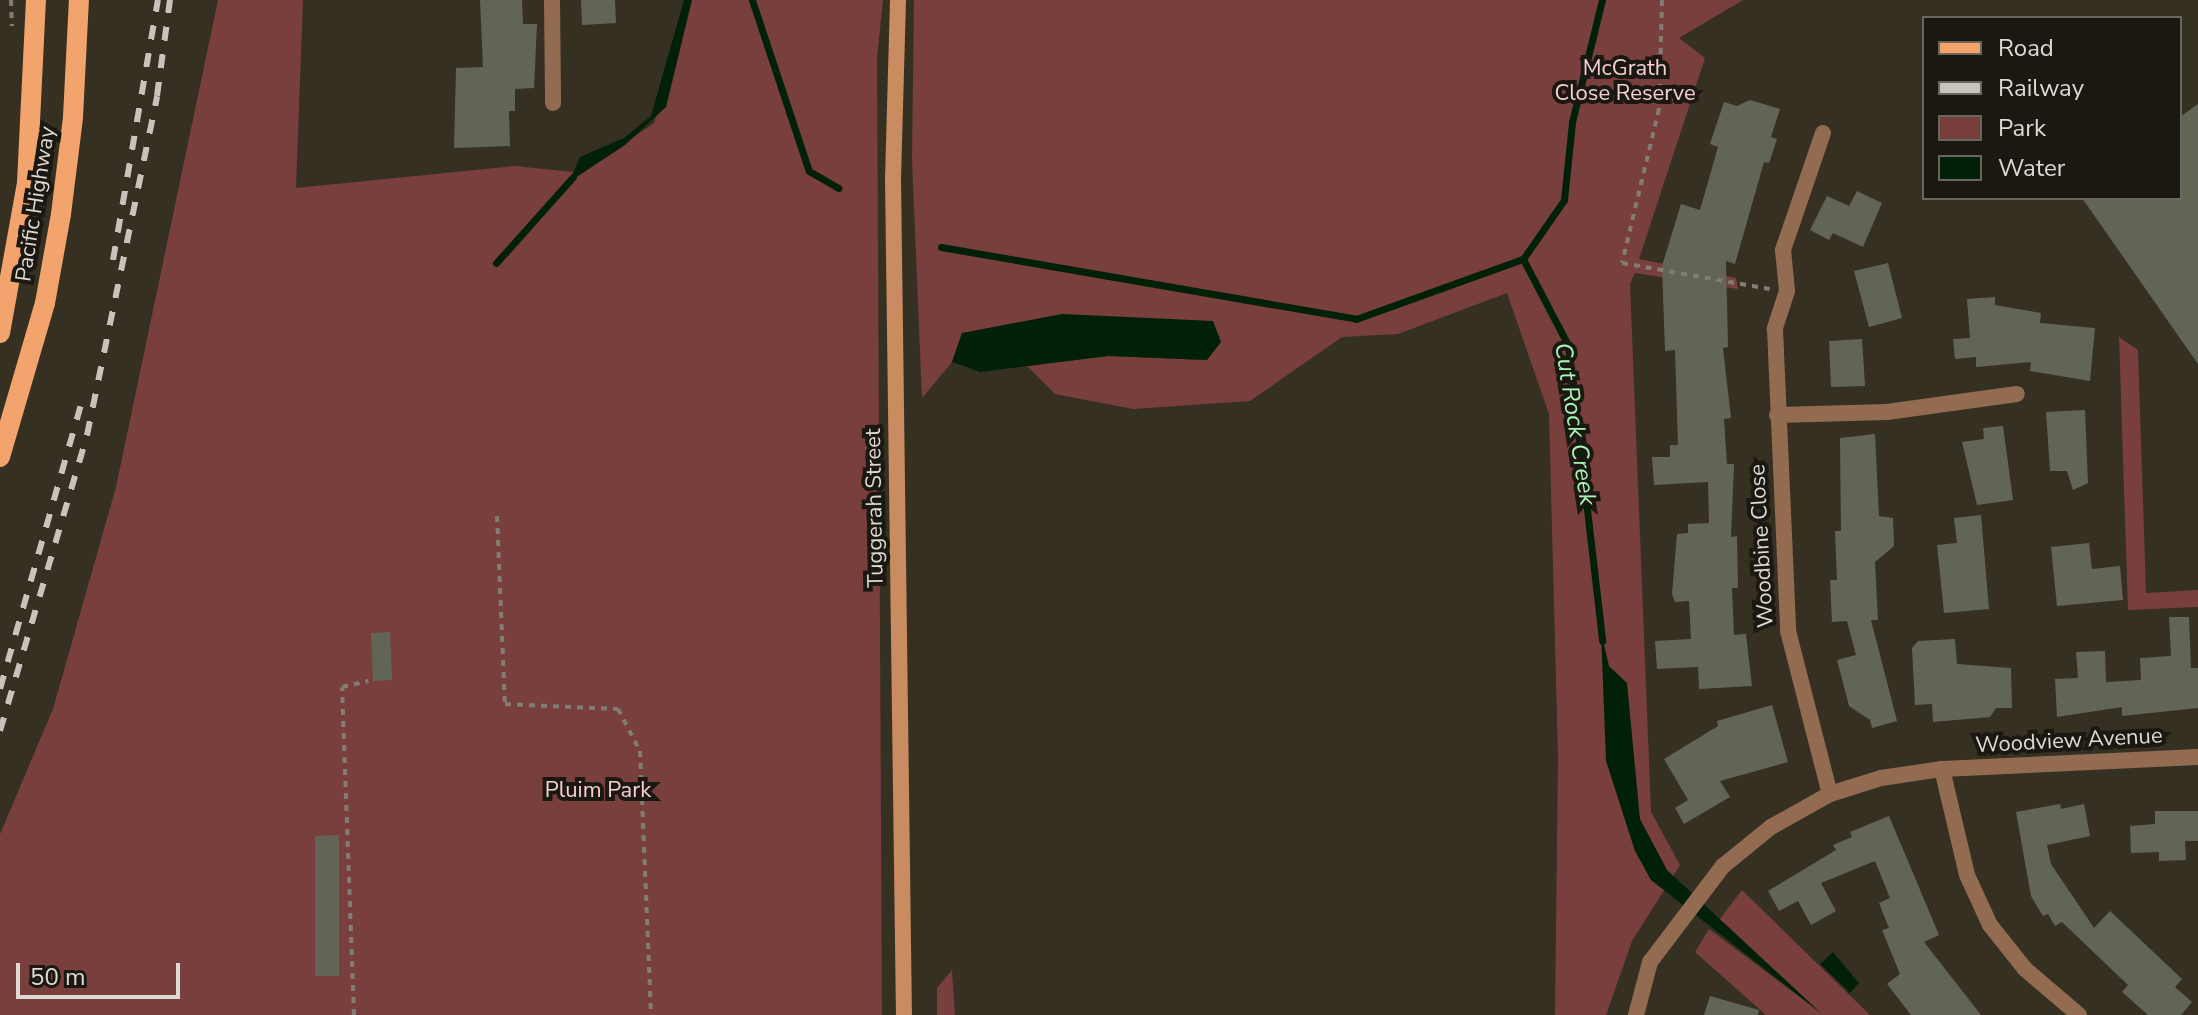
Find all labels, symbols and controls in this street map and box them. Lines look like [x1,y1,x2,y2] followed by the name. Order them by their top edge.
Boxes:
[1922,16,2182,200] legend
[1998,32,2054,64] text: Road
[1554,55,1696,106] park label: McGrath Close Reserve
[1998,72,2084,104] text: Railway
[1998,112,2046,144] text: Park
[11,125,61,283] street label: Pacific Highway
[1998,152,2065,184] text: Water
[1548,341,1602,507] water label: Cut Rock Creek
[860,428,890,588] street label: Tuggerah Street
[1745,464,1779,628] street label: Woodbine Close
[1975,723,2163,759] street label: Woodview Avenue
[545,778,651,804] park label: Pluim Park
[20,947,184,997] scale bar
[30,961,86,993] text: 50 m

